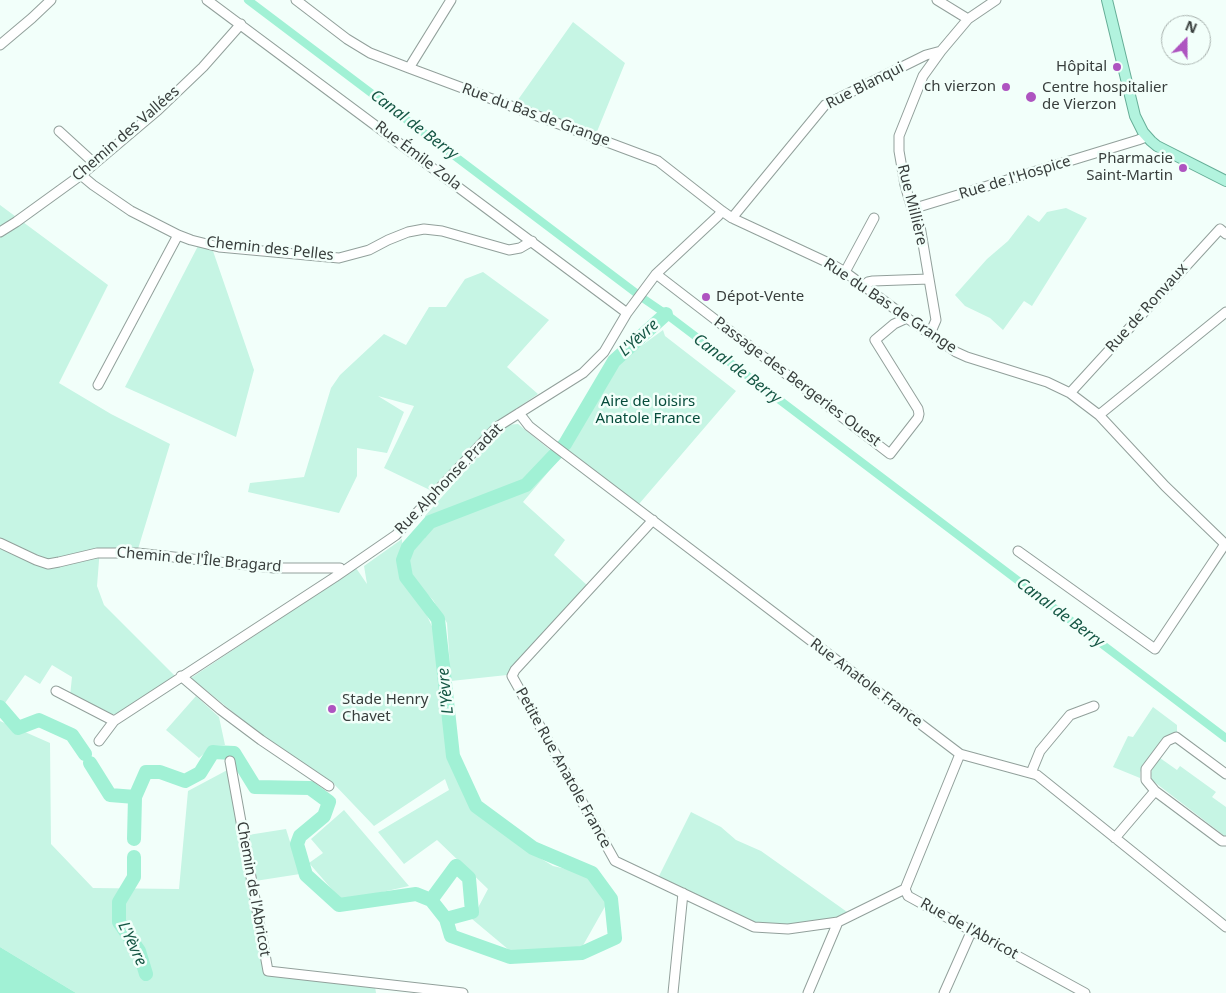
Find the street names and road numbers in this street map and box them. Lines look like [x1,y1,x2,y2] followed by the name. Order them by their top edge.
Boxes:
[823,59,907,113] street label: Rue Blanqui
[459,80,613,150] street label: Rue du Bas de Grange
[69,83,183,185] street label: Chemin des Vallées
[371,118,465,194] street label: Rue Émile Zola
[957,152,1073,204] street label: Rue de l'Hospice
[893,163,931,247] street label: Rue Millière
[205,233,335,265] street label: Chemin des Pelles
[820,255,960,357] street label: Rue du Bas de Grange
[1102,260,1192,356] street label: Rue de Ronvaux
[710,313,884,451] street label: Passage des Bergeries Ouest
[391,420,507,538] street label: Rue Alphonse Pradat
[116,544,282,576] street label: Chemin de l'Île Bragard
[806,635,926,731] street label: Rue Anatole France
[511,685,615,851] street label: Petite Rue Anatole France
[232,820,274,958] street label: Chemin de l'Abricot
[917,895,1021,963] street label: Rue de l'Abricot

